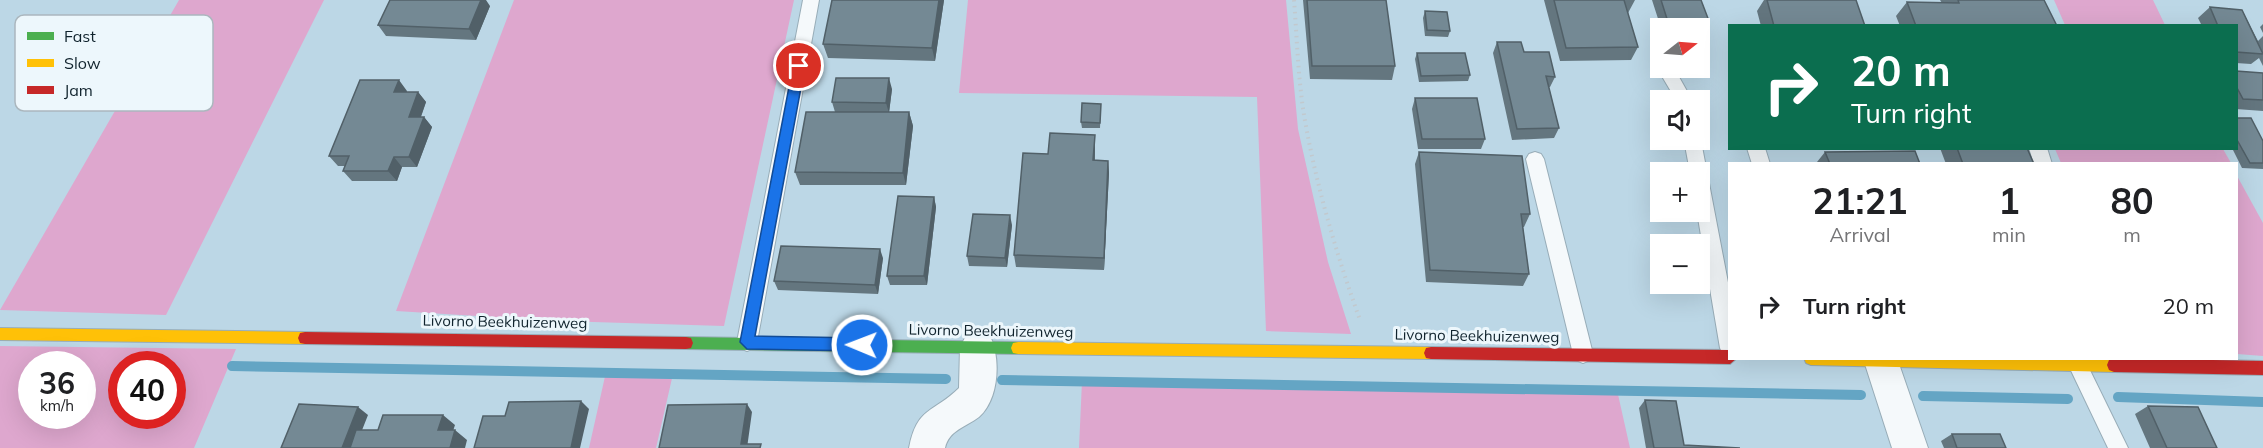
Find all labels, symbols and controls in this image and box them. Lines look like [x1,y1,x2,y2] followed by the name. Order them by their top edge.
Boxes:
[15,15,213,111] legend
[1650,18,1710,78] north arrow
[1650,18,1710,294] map controls
[64,26,96,46] text: Fast
[773,40,824,91] pin
[1851,44,1951,97] text: 20 m
[1752,48,1830,126] icon: right
[782,49,815,82] icon: arrive
[64,53,101,73] text: Slow
[64,80,93,100] text: Jam
[1650,90,1710,150] button: sound
[1851,96,1971,130] text: Turn right
[1650,162,1710,222] button: +
[1812,178,1908,223] text: 21:21
[1998,178,2020,223] text: 1
[2110,178,2154,223] text: 80
[1829,222,1891,247] text: Arrival
[1992,222,2026,247] text: min
[2123,222,2141,247] text: m
[1650,234,1710,294] button: −
[1752,290,1785,323] icon: right
[1803,292,1906,320] text: Turn right
[2163,292,2214,320] text: 20 m
[422,311,588,332] street label: Livorno Beekhuizenweg
[830,313,894,377] position arrow
[908,320,1074,341] street label: Livorno Beekhuizenweg
[1394,325,1560,346] street label: Livorno Beekhuizenweg
[108,351,186,429] speed limit sign: 40
[39,364,75,402] text: 36
[40,396,74,415] text: km/h

